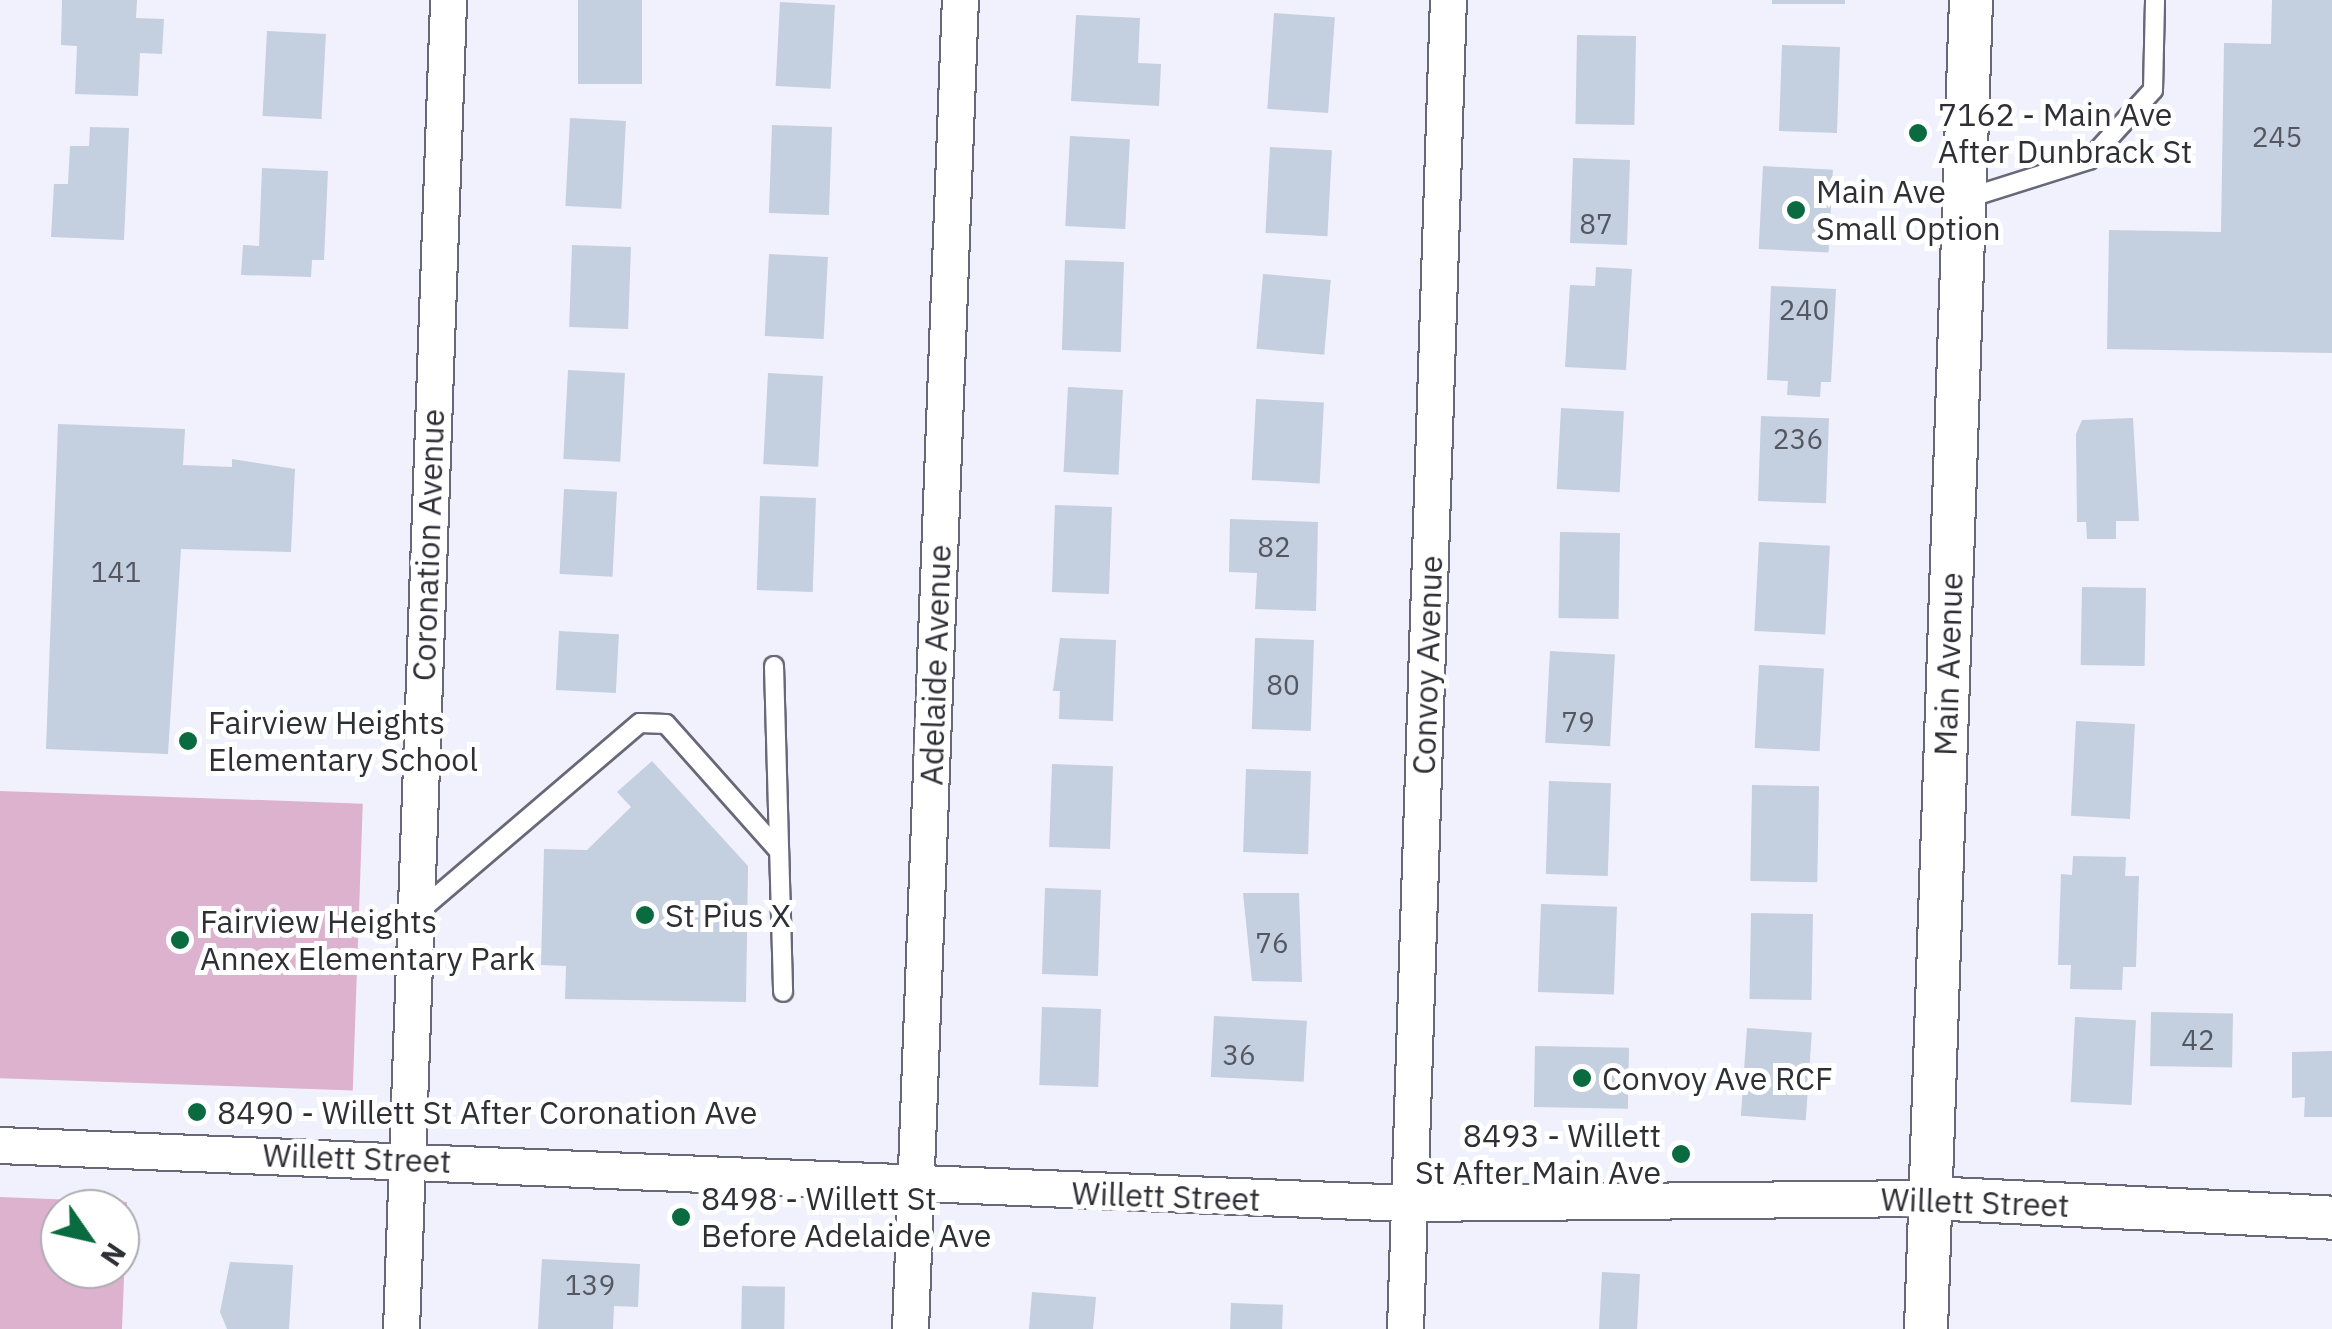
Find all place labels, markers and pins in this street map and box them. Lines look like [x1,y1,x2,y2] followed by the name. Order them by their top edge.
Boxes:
[1938,96,2192,171] place label: 7162 - Main Ave After Dunbrack St
[1907,122,1929,144] marker: 7162 - Main Ave After Dunbrack St
[1816,173,2001,248] place label: Main Ave Small Option
[1785,199,1807,221] marker: Main Ave Small Option
[208,704,478,779] place label: Fairview Heights Elementary School
[177,730,199,752] marker: Fairview Heights Elementary School
[665,896,791,934] place label: St Pius X
[200,903,535,978] place label: Fairview Heights Annex Elementary Park
[634,904,656,926] marker: St Pius X
[169,929,191,951] marker: Fairview Heights Annex Elementary Park
[1602,1059,1833,1097] place label: Convoy Ave RCF
[1571,1067,1593,1089] marker: Convoy Ave RCF
[217,1093,757,1131] place label: 8490 - Willett St After Coronation Ave
[186,1101,208,1123] marker: 8490 - Willett St After Coronation Ave
[1415,1117,1661,1192] place label: 8493 - Willett St After Main Ave
[1670,1143,1692,1165] marker: 8493 - Willett St After Main Ave
[701,1180,991,1255] place label: 8498 - Willett St Before Adelaide Ave
[670,1206,692,1228] marker: 8498 - Willett St Before Adelaide Ave

